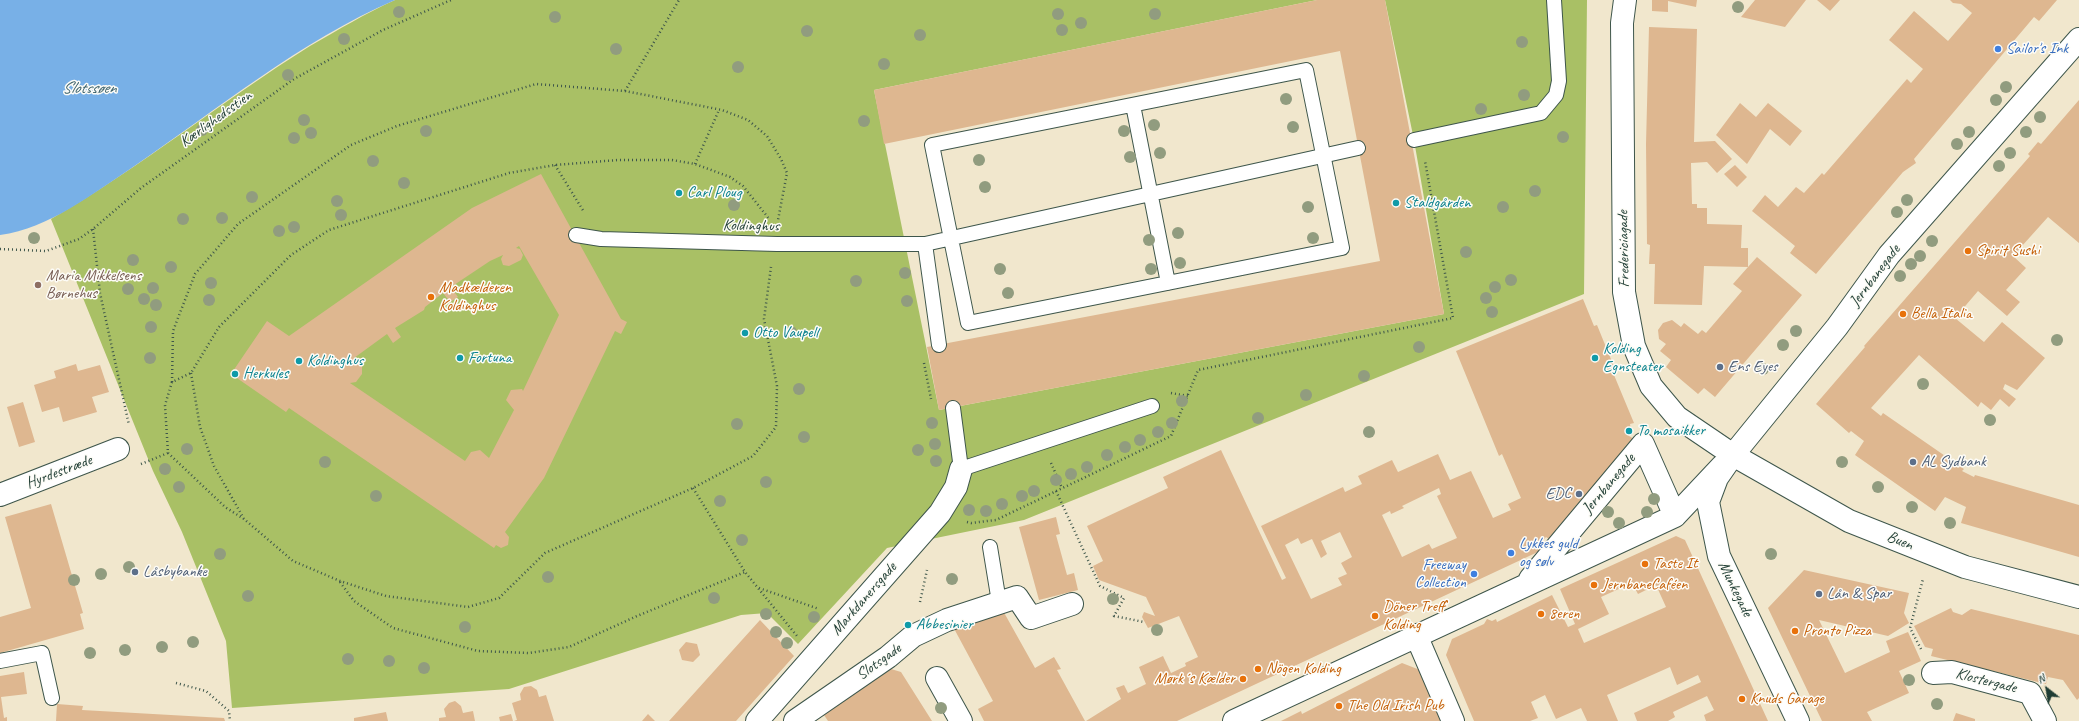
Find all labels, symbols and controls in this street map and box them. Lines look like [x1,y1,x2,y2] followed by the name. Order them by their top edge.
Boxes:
[2006,39,2068,59] place label: Sailor's Ink
[1993,44,2003,54] marker: Sailor's Ink
[62,79,116,99] water label: Slotssøen
[176,86,256,152] street label: Kærlighedsstien
[687,183,741,203] place label: Carl Ploug
[674,188,684,198] marker: Carl Ploug
[1404,193,1470,213] place label: Staldgården
[1391,198,1401,208] marker: Staldgården
[1614,210,1634,288] street label: Fredericiagade
[723,216,779,236] street label: Koldinghus
[1845,241,1905,311] street label: Jernbanegade
[1976,241,2040,261] place label: Spirit Sushi
[1963,246,1973,256] marker: Spirit Sushi
[46,266,141,304] place label: Maria Mikkelsens Børnehus
[439,278,511,316] place label: Madkælderen Koldinghus
[33,280,43,290] marker: Maria Mikkelsens Børnehus
[426,292,436,302] marker: Madkælderen Koldinghus
[1911,304,1971,324] place label: Bella Italia
[1898,309,1908,319] marker: Bella Italia
[753,323,818,343] place label: Otto Vaupell
[740,328,750,338] marker: Otto Vaupell
[1603,339,1663,377] place label: Kolding Egnsteater
[468,348,511,368] place label: Fortuna
[307,351,363,371] place label: Koldinghus
[455,353,465,363] marker: Fortuna
[1590,353,1600,363] marker: Kolding Egnsteater
[294,356,304,366] marker: Koldinghus
[1728,357,1778,377] place label: Ens Eyes
[1715,362,1725,372] marker: Ens Eyes
[243,364,288,384] place label: Herkules
[230,369,240,379] marker: Herkules
[1637,421,1705,441] place label: To mosaikker
[1624,426,1634,436] marker: To mosaikker
[1578,450,1640,518] street label: Jernbanegade
[23,451,95,493] street label: Hyrdestræde
[1921,452,1986,472] place label: AL Sydbank
[1908,457,1918,467] marker: AL Sydbank
[1546,484,1571,504] place label: EDC
[1574,489,1584,499] marker: EDC
[1884,527,1916,555] street label: Buen
[1519,534,1578,572] place label: Lykkes guld og sølv
[1506,548,1516,558] marker: Lykkes guld og sølv
[1653,554,1698,574] place label: Taste It
[1415,555,1466,593] place label: Freeway Collection
[1713,558,1757,620] street label: Munkegade
[827,559,901,639] street label: Markdanersgade
[1640,559,1650,569] marker: Taste It
[143,562,207,582] place label: Låsbybanke
[130,567,140,577] marker: Låsbybanke
[1469,569,1479,579] marker: Freeway Collection
[1602,575,1687,595] place label: JernbaneCaféen
[1589,580,1599,590] marker: JernbaneCaféen
[1827,584,1891,604] place label: Lån & Spar
[1814,589,1824,599] marker: Lån & Spar
[1383,597,1445,635] place label: Döner Treff Kolding
[1549,604,1580,624] place label: 8eren
[1536,609,1546,619] marker: 8eren
[1370,611,1380,621] marker: Döner Treff Kolding
[916,615,973,635] place label: Abbesinier
[903,620,913,630] marker: Abbesinier
[1803,621,1871,641] place label: Pronto Pizza
[1790,626,1800,636] marker: Pronto Pizza
[853,639,905,685] street label: Slotsgade
[1266,659,1341,679] place label: Nögen Kolding
[1253,664,1263,674] marker: Nögen Kolding
[1954,664,2018,698] street label: Klostergade
[1154,669,1235,689] place label: Mørk´s Kælder
[2027,669,2067,709] north arrow
[2034,671,2047,686] text: N
[1238,674,1248,684] marker: Mørk´s Kælder
[1750,689,1824,709] place label: Knuds Garage
[1737,694,1747,704] marker: Knuds Garage
[1347,696,1444,716] place label: The Old Irish Pub
[1334,701,1344,711] marker: The Old Irish Pub

